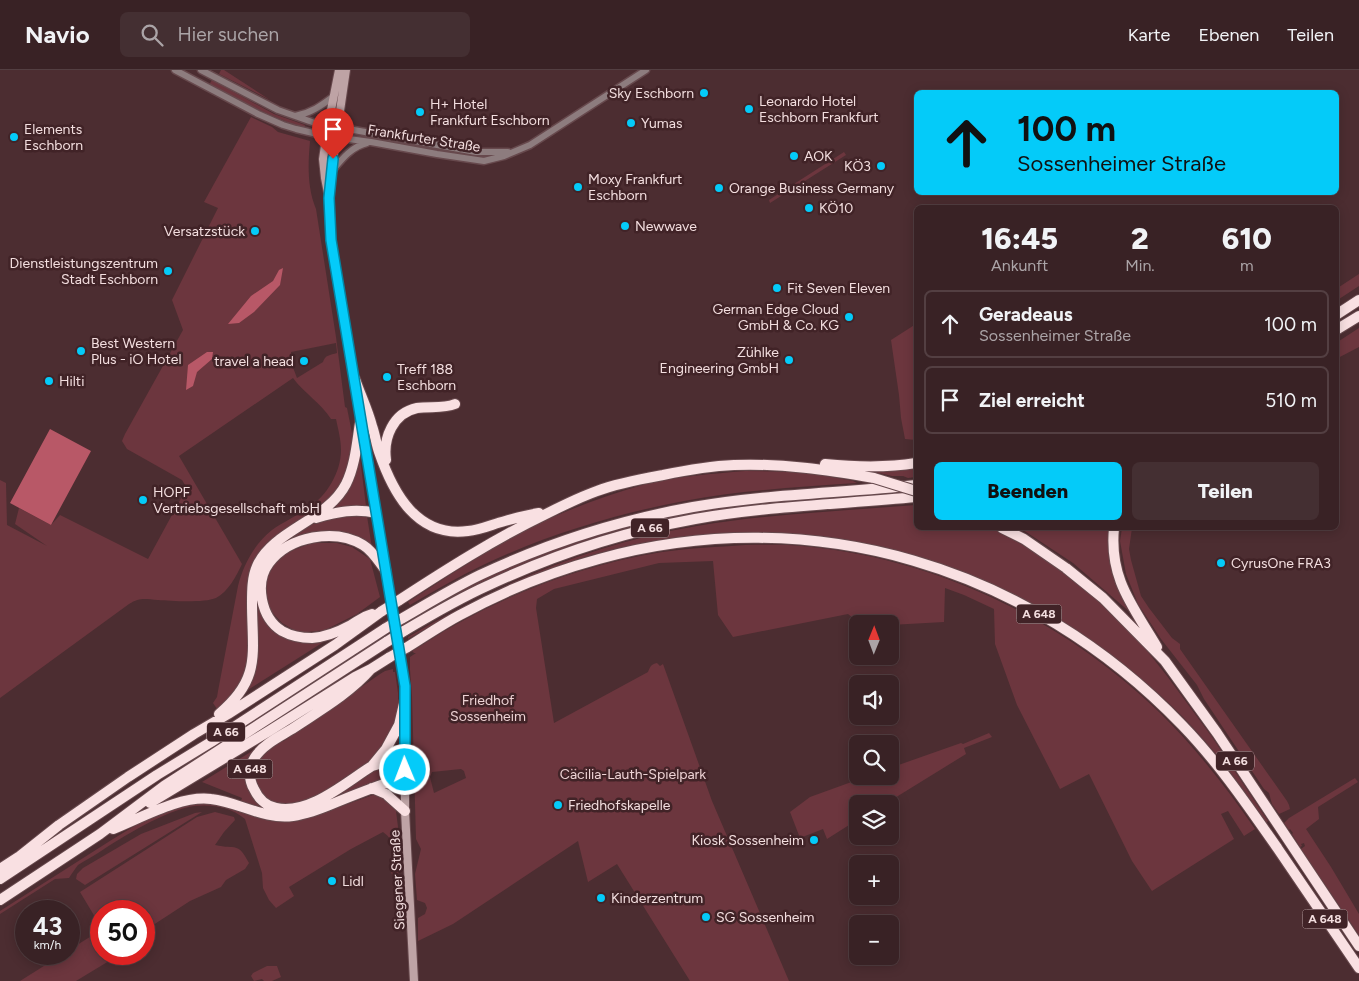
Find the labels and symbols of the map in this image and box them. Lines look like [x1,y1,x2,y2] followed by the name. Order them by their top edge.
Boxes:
[609,85,694,102] place label: Sky Eschborn
[698,87,710,99] marker: Sky Eschborn
[759,93,878,126] place label: Leonardo Hotel Eschborn Frankfurt
[430,96,550,129] place label: H+ Hotel Frankfurt Eschborn
[743,103,755,115] marker: Leonardo Hotel Eschborn Frankfurt
[414,106,426,118] marker: H+ Hotel Frankfurt Eschborn
[312,108,354,159] pin
[641,115,682,132] place label: Yumas
[625,117,637,129] marker: Yumas
[24,121,83,154] place label: Elements Eschborn
[366,121,482,156] street label: Frankfurter Straße
[8,131,20,143] marker: Elements Eschborn
[804,148,833,165] place label: AOK
[788,150,800,162] marker: AOK
[844,158,871,175] place label: KÖ3
[875,160,887,172] marker: KÖ3
[588,171,682,204] place label: Moxy Frankfurt Eschborn
[729,180,895,197] place label: Orange Business Germany
[572,181,584,193] marker: Moxy Frankfurt Eschborn
[713,182,725,194] marker: Orange Business Germany
[819,200,853,217] place label: KÖ10
[803,202,815,214] marker: KÖ10
[635,218,697,235] place label: Newwave
[619,220,631,232] marker: Newwave
[164,223,245,240] place label: Versatzstück
[249,225,261,237] marker: Versatzstück
[10,255,158,288] place label: Dienstleistungszentrum Stadt Eschborn
[162,265,174,277] marker: Dienstleistungszentrum Stadt Eschborn
[787,280,890,297] place label: Fit Seven Eleven
[771,282,783,294] marker: Fit Seven Eleven
[713,301,839,334] place label: German Edge Cloud GmbH & Co. KG
[843,311,855,323] marker: German Edge Cloud GmbH & Co. KG
[91,335,181,368] place label: Best Western Plus - iO Hotel
[660,344,779,377] place label: Zühlke Engineering GmbH
[75,345,87,357] marker: Best Western Plus - iO Hotel
[214,353,294,370] place label: travel a head
[783,354,795,366] marker: Zühlke Engineering GmbH
[298,355,310,367] marker: travel a head
[397,361,456,394] place label: Treff 188 Eschborn
[381,371,393,383] marker: Treff 188 Eschborn
[59,373,84,390] place label: Hilti
[43,375,55,387] marker: Hilti
[153,484,320,517] place label: HOPF Vertriebsgesellschaft mbH
[137,494,149,506] marker: HOPF Vertriebsgesellschaft mbH
[631,518,669,538] road number: A 66
[1231,555,1331,572] place label: CyrusOne FRA3
[1215,557,1227,569] marker: CyrusOne FRA3
[1016,604,1062,624] road number: A 648
[849,615,899,665] north arrow
[450,692,526,725] park label: Friedhof Sossenheim
[207,722,245,742] road number: A 66
[378,743,430,795] position arrow
[1216,751,1254,770] road number: A 66
[228,760,272,779] road number: A 648
[560,766,706,783] park label: Cäcilia-Lauth-Spielpark
[568,797,671,814] place label: Friedhofskapelle
[552,799,564,811] marker: Friedhofskapelle
[386,829,409,930] street label: Siegener Straße
[691,832,804,849] place label: Kiosk Sossenheim
[808,834,820,846] marker: Kiosk Sossenheim
[342,873,364,890] place label: Lidl
[326,875,338,887] marker: Lidl
[611,890,703,907] place label: Kinderzentrum
[595,892,607,904] marker: Kinderzentrum
[90,900,155,965] speed limit sign: 50
[716,909,815,926] place label: SG Sossenheim
[1302,910,1348,929] road number: A 648
[700,911,712,923] marker: SG Sossenheim

